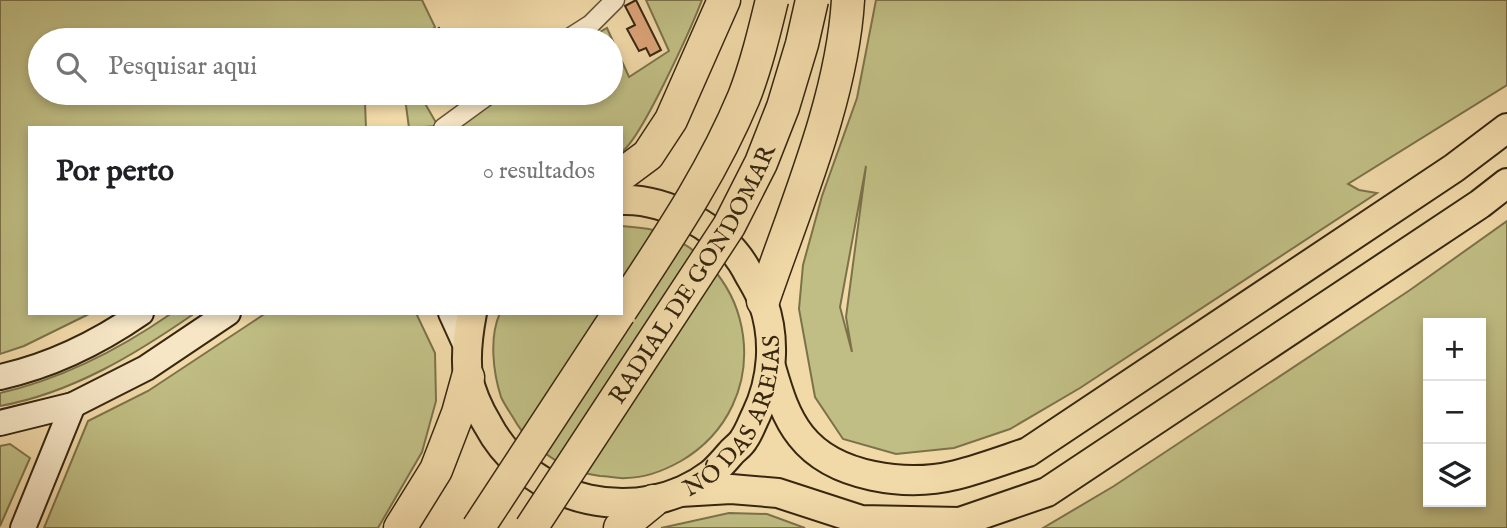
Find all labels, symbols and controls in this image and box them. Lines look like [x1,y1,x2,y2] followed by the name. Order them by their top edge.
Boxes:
[28,28,623,105] search box
[52,48,90,86] icon: search
[108,50,257,83] text: Pesquisar aqui
[603,140,784,410] street label: RADIAL DE GONDOMAR
[56,153,174,191] text: Por perto
[483,157,595,186] text: 0 resultados
[1423,318,1486,507] map controls
[1423,318,1486,381] button: +
[678,334,788,505] street label: NÓ DAS AREIAS
[1423,381,1486,444] button: −
[1423,444,1486,507] button: layers

